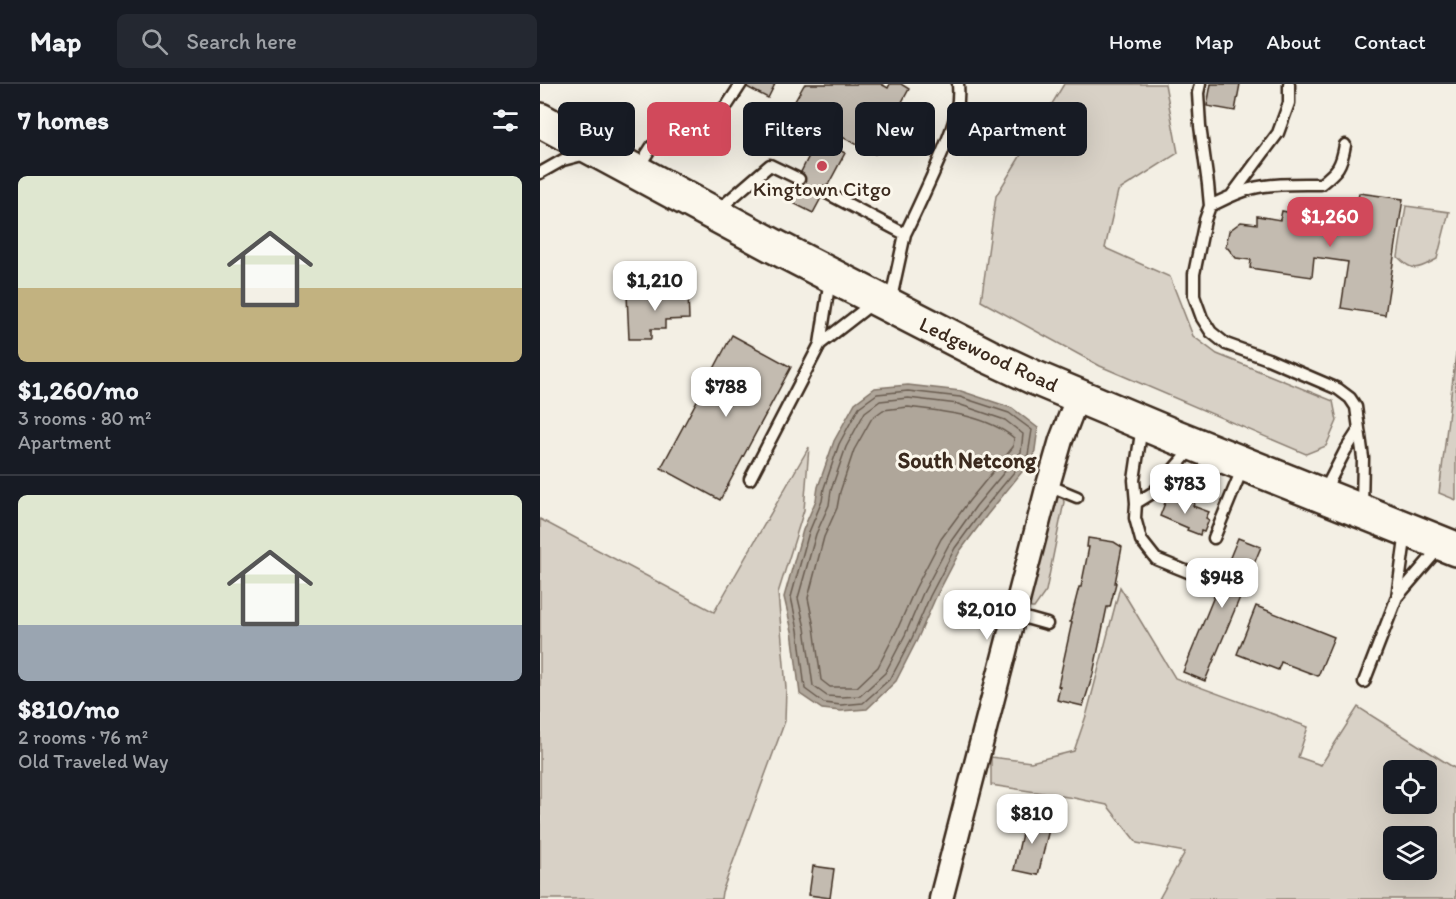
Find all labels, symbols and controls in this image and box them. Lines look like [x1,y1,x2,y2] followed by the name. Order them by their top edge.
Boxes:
[117,14,537,68] search box
[30,24,81,58] text: Map
[138,25,171,58] icon: search
[186,28,297,55] text: Search here
[1109,29,1162,54] text: Home
[1195,29,1234,54] text: Map
[1267,29,1321,54] text: About
[1354,29,1426,54] text: Contact
[558,102,635,156] chip: Buy
[647,102,731,156] chip: Rent
[743,102,843,156] chip: Filters
[855,102,935,156] chip: New
[947,102,1087,156] chip: Apartment
[18,104,109,136] text: 7 homes
[489,104,522,137] icon: filters
[815,159,829,173] marker: Kingtown Citgo
[753,176,891,201] place label: Kingtown Citgo
[1281,197,1379,248] pin: $1,260
[1301,204,1359,228] text: $1,260
[216,215,324,323] icon: home
[606,261,704,312] pin: $1,210
[627,268,683,292] text: $1,210
[916,311,1062,397] street label: Ledgewood Road
[690,367,762,418] pin: $788
[18,374,139,406] text: $1,260/mo
[705,374,747,398] text: $788
[18,406,151,430] text: 3 rooms · 80 m²
[18,430,111,454] text: Apartment
[898,447,1037,474] district label: South Netcong
[1149,464,1221,515] pin: $783
[1164,471,1206,495] text: $783
[216,534,324,642] icon: home
[1186,558,1258,609] pin: $948
[1200,565,1244,589] text: $948
[938,590,1036,641] pin: $2,010
[957,597,1017,621] text: $2,010
[18,693,120,725] text: $810/mo
[18,725,148,749] text: 2 rooms · 76 m²
[18,749,168,773] text: Old Traveled Way
[1383,760,1437,880] map controls
[1383,760,1437,814] button: locate
[996,794,1068,845] pin: $810
[1011,801,1053,825] text: $810
[1383,826,1437,880] button: layers

